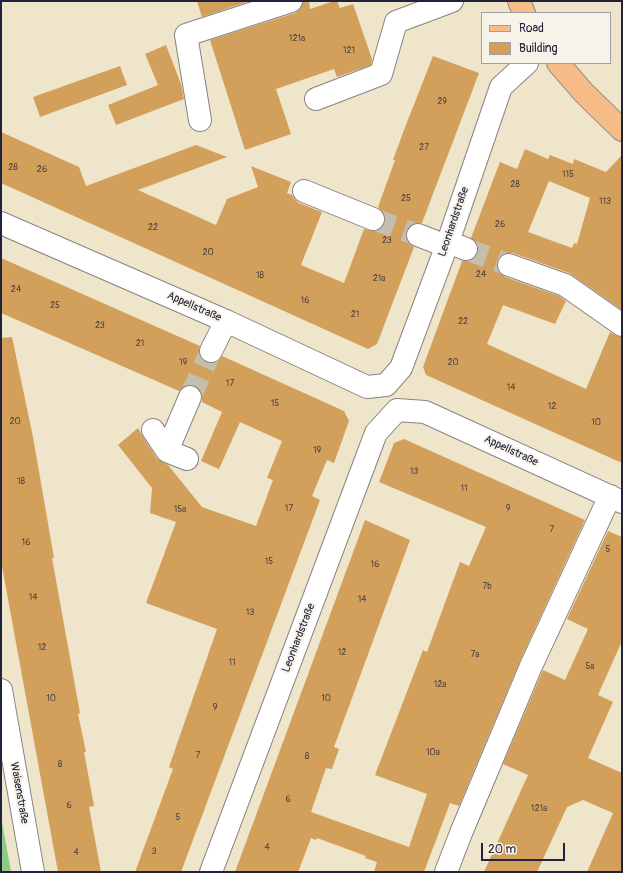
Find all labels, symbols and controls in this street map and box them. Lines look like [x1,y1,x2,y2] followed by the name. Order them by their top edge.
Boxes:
[481,12,611,64] legend
[519,21,544,36] text: Road
[289,34,305,44] house number: 121a
[519,41,558,56] text: Building
[343,46,355,56] house number: 121
[437,97,447,107] house number: 29
[419,143,429,153] house number: 27
[8,163,18,173] house number: 28
[37,165,47,175] house number: 26
[562,170,574,180] house number: 115
[510,180,520,190] house number: 28
[436,185,472,259] street label: Leonhardstraße
[401,194,411,204] house number: 25
[599,197,611,207] house number: 113
[495,220,505,230] house number: 26
[148,223,158,233] house number: 22
[382,236,392,246] house number: 23
[202,248,214,258] house number: 20
[476,270,486,280] house number: 24
[256,271,264,281] house number: 18
[373,274,385,284] house number: 21a
[11,285,21,295] house number: 24
[165,289,223,325] street label: Appellstraße
[301,296,309,306] house number: 16
[50,301,60,311] house number: 25
[351,310,359,320] house number: 21
[458,317,468,327] house number: 22
[95,321,105,331] house number: 23
[136,339,144,349] house number: 21
[179,358,187,368] house number: 19
[447,358,459,368] house number: 20
[226,379,234,389] house number: 17
[507,383,515,393] house number: 14
[271,399,279,409] house number: 15
[548,402,556,412] house number: 12
[9,417,21,427] house number: 20
[591,418,601,428] house number: 10
[482,433,540,469] street label: Appellstraße
[313,446,321,456] house number: 19
[410,467,418,477] house number: 13
[17,477,25,487] house number: 18
[460,484,468,494] house number: 11
[285,504,293,514] house number: 17
[506,504,510,514] house number: 9
[174,505,186,515] house number: 15a
[550,525,554,535] house number: 7
[22,538,30,548] house number: 16
[606,545,610,555] house number: 5
[265,557,273,567] house number: 15
[371,560,379,570] house number: 16
[482,582,492,592] house number: 7b
[29,593,37,603] house number: 14
[358,595,366,605] house number: 14
[280,602,318,674] street label: Leonhardstraße
[246,608,254,618] house number: 13
[38,643,46,653] house number: 12
[338,648,346,658] house number: 12
[471,650,479,660] house number: 7a
[228,658,236,668] house number: 11
[585,662,595,672] house number: 5a
[434,680,446,690] house number: 12a
[46,694,56,704] house number: 10
[321,694,331,704] house number: 10
[213,703,217,713] house number: 9
[426,748,440,758] house number: 10a
[196,751,200,761] house number: 7
[305,752,309,762] house number: 8
[58,760,62,770] house number: 8
[7,761,31,825] street label: Waisenstraße
[285,795,291,805] house number: 6
[66,801,72,811] house number: 6
[531,804,547,814] house number: 121a
[176,813,180,823] house number: 5
[483,835,567,861] scale bar
[488,842,516,857] text: 20 m
[264,843,270,853] house number: 4
[151,847,157,857] house number: 3
[73,848,79,858] house number: 4

